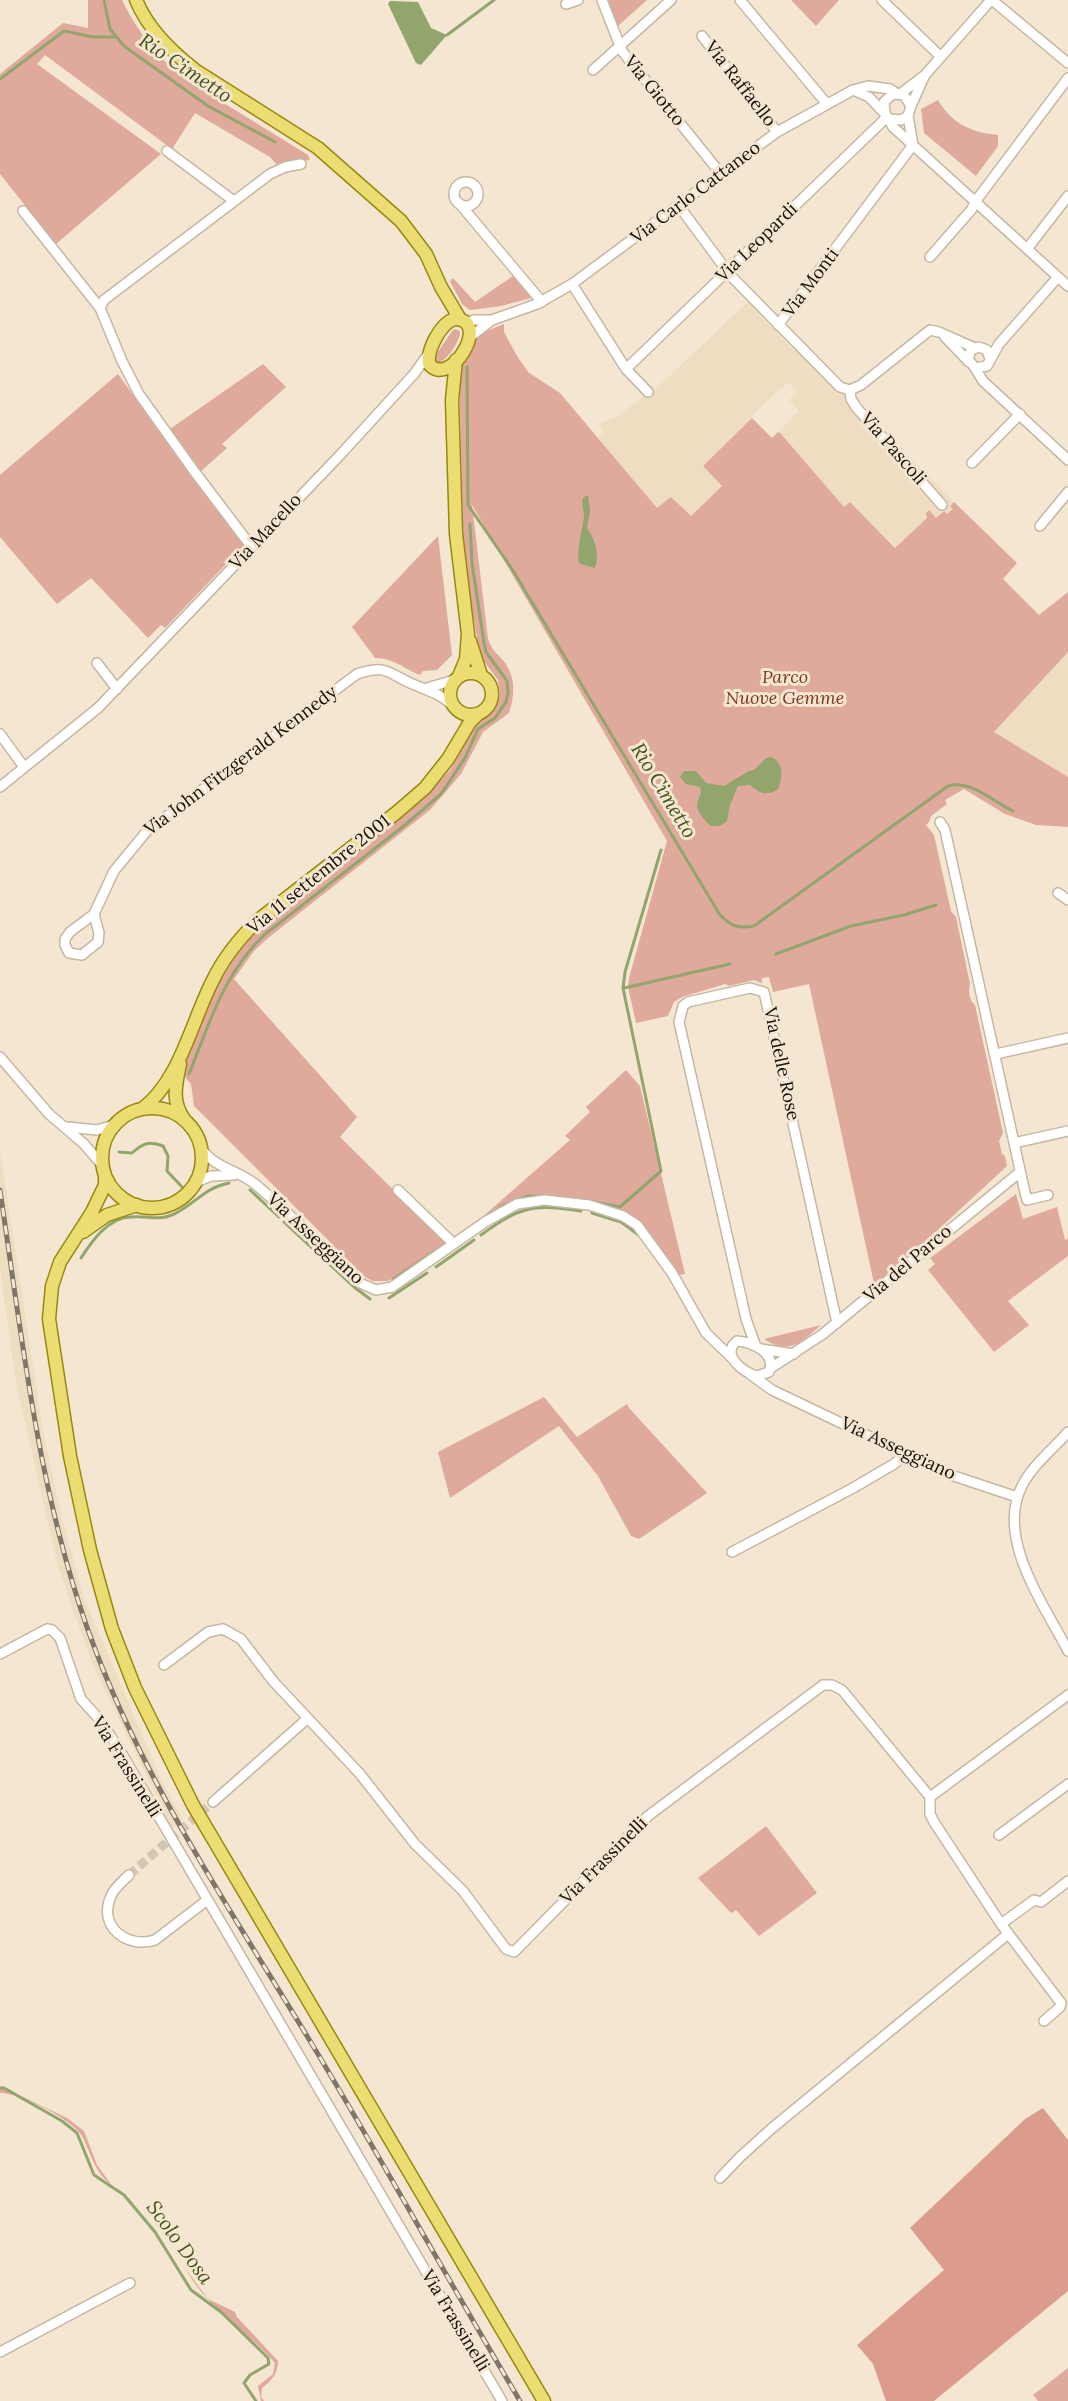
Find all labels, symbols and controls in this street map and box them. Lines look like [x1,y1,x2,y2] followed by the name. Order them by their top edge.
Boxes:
[134,29,236,109] water label: Rio Cimetto
[700,37,780,131] street label: Via Raffaello
[619,51,689,131] street label: Via Giotto
[627,137,765,249] street label: Via Carlo Cattaneo
[712,199,802,287] street label: Via Leopardi
[778,244,844,322] street label: Via Monti
[856,408,930,490] street label: Via Pascoli
[225,490,307,574] street label: Via Macello
[726,667,844,710] park label: Parco Nuove Gemme
[140,681,342,841] street label: Via John Fitzgerald Kennedy
[625,739,701,843] water label: Rio Cimetto
[243,811,395,939] street label: Via 11 settembre 2001
[758,1005,804,1123] street label: Via delle Rose
[262,1189,368,1289] street label: Via Asseggiano
[860,1221,956,1307] street label: Via del Parco
[837,1413,959,1485] street label: Via Asseggiano
[87,1713,165,1821] street label: Via Frassinelli
[556,1813,652,1909] street label: Via Frassinelli
[141,2197,217,2289] water label: Scolo Dosa
[416,2266,494,2376] street label: Via Frassinelli

